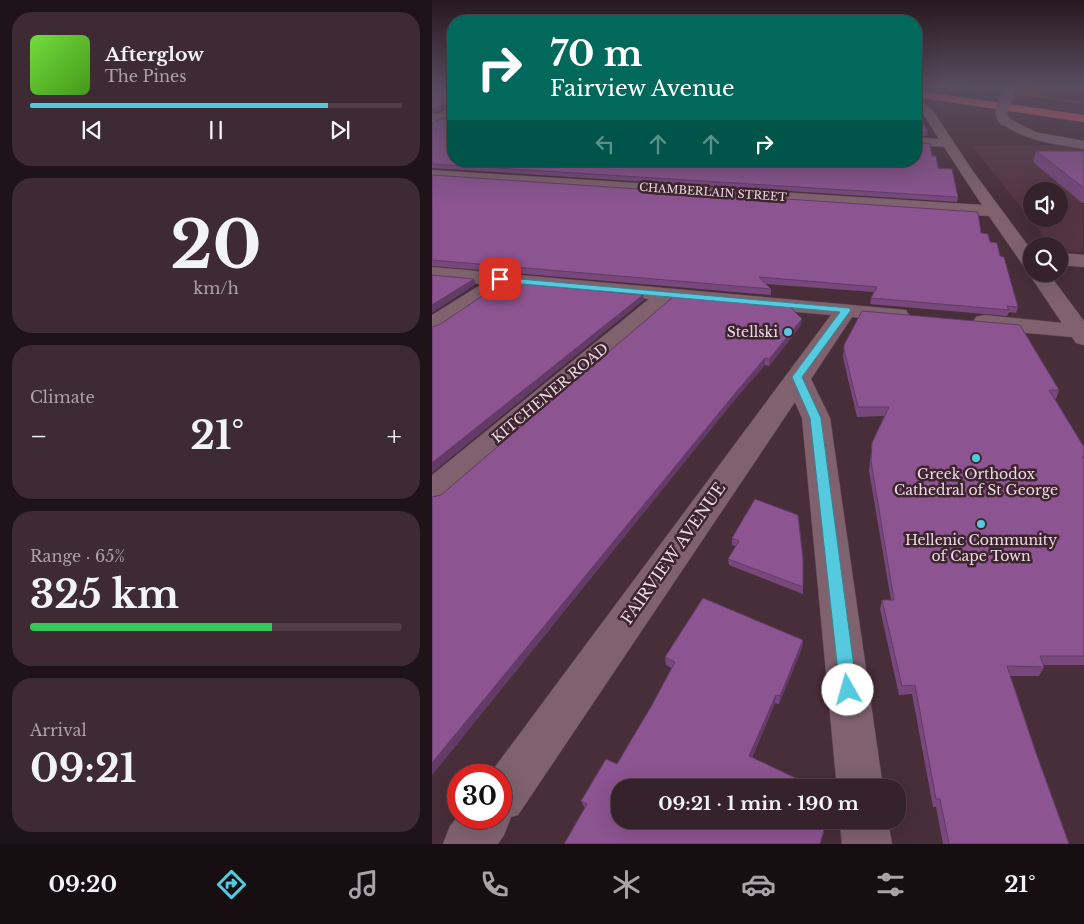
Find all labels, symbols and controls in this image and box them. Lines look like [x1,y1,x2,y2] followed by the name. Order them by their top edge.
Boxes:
[550,32,643,75] text: 70 m
[467,35,532,100] icon: right
[105,43,204,66] text: Afterglow
[105,66,187,86] text: The Pines
[550,75,735,102] text: Fairview Avenue
[78,116,106,144] icon: previous
[202,116,230,144] icon: pause
[326,116,354,144] icon: next
[591,130,619,158] icon: left
[644,130,672,158] icon: ahead
[697,130,725,158] icon: ahead
[750,130,778,158] icon: right
[639,180,787,204] street label: CHAMBERLAIN STREET
[1023,182,1068,282] map controls
[1023,182,1068,227] button: sound
[170,205,262,286] text: 20
[1023,237,1068,282] button: search
[479,258,521,300] pin
[486,265,514,293] icon: arrive
[193,278,239,298] text: km/h
[727,323,778,341] place label: Stellski
[782,326,794,338] marker: Stellski
[488,339,612,447] street label: KITCHENER ROAD
[30,387,95,407] text: Climate
[190,412,244,459] text: 21°
[30,419,48,454] text: −
[387,419,402,454] text: +
[970,452,982,464] marker: Greek Orthodox Cathedral of St George
[894,465,1058,499] place label: Greek Orthodox Cathedral of St George
[616,478,730,628] street label: FAIRVIEW AVENUE
[975,518,987,530] marker: Hellenic Community of Cape Town
[905,531,1057,565] place label: Hellenic Community of Cape Town
[30,546,125,566] text: Range · 65%
[30,571,179,618] text: 325 km
[821,663,873,715] position arrow
[30,720,87,740] text: Arrival
[30,745,136,792] text: 09:21
[447,764,512,829] speed limit sign: 30
[658,792,859,815] text: 09:21 · 1 min · 190 m
[214,867,249,902] icon: directions
[346,867,381,902] icon: music
[477,867,512,902] icon: phone
[609,867,644,902] icon: climate
[741,867,776,902] icon: car
[873,867,908,902] icon: filters
[48,871,117,898] text: 09:20
[1004,871,1036,898] text: 21°

